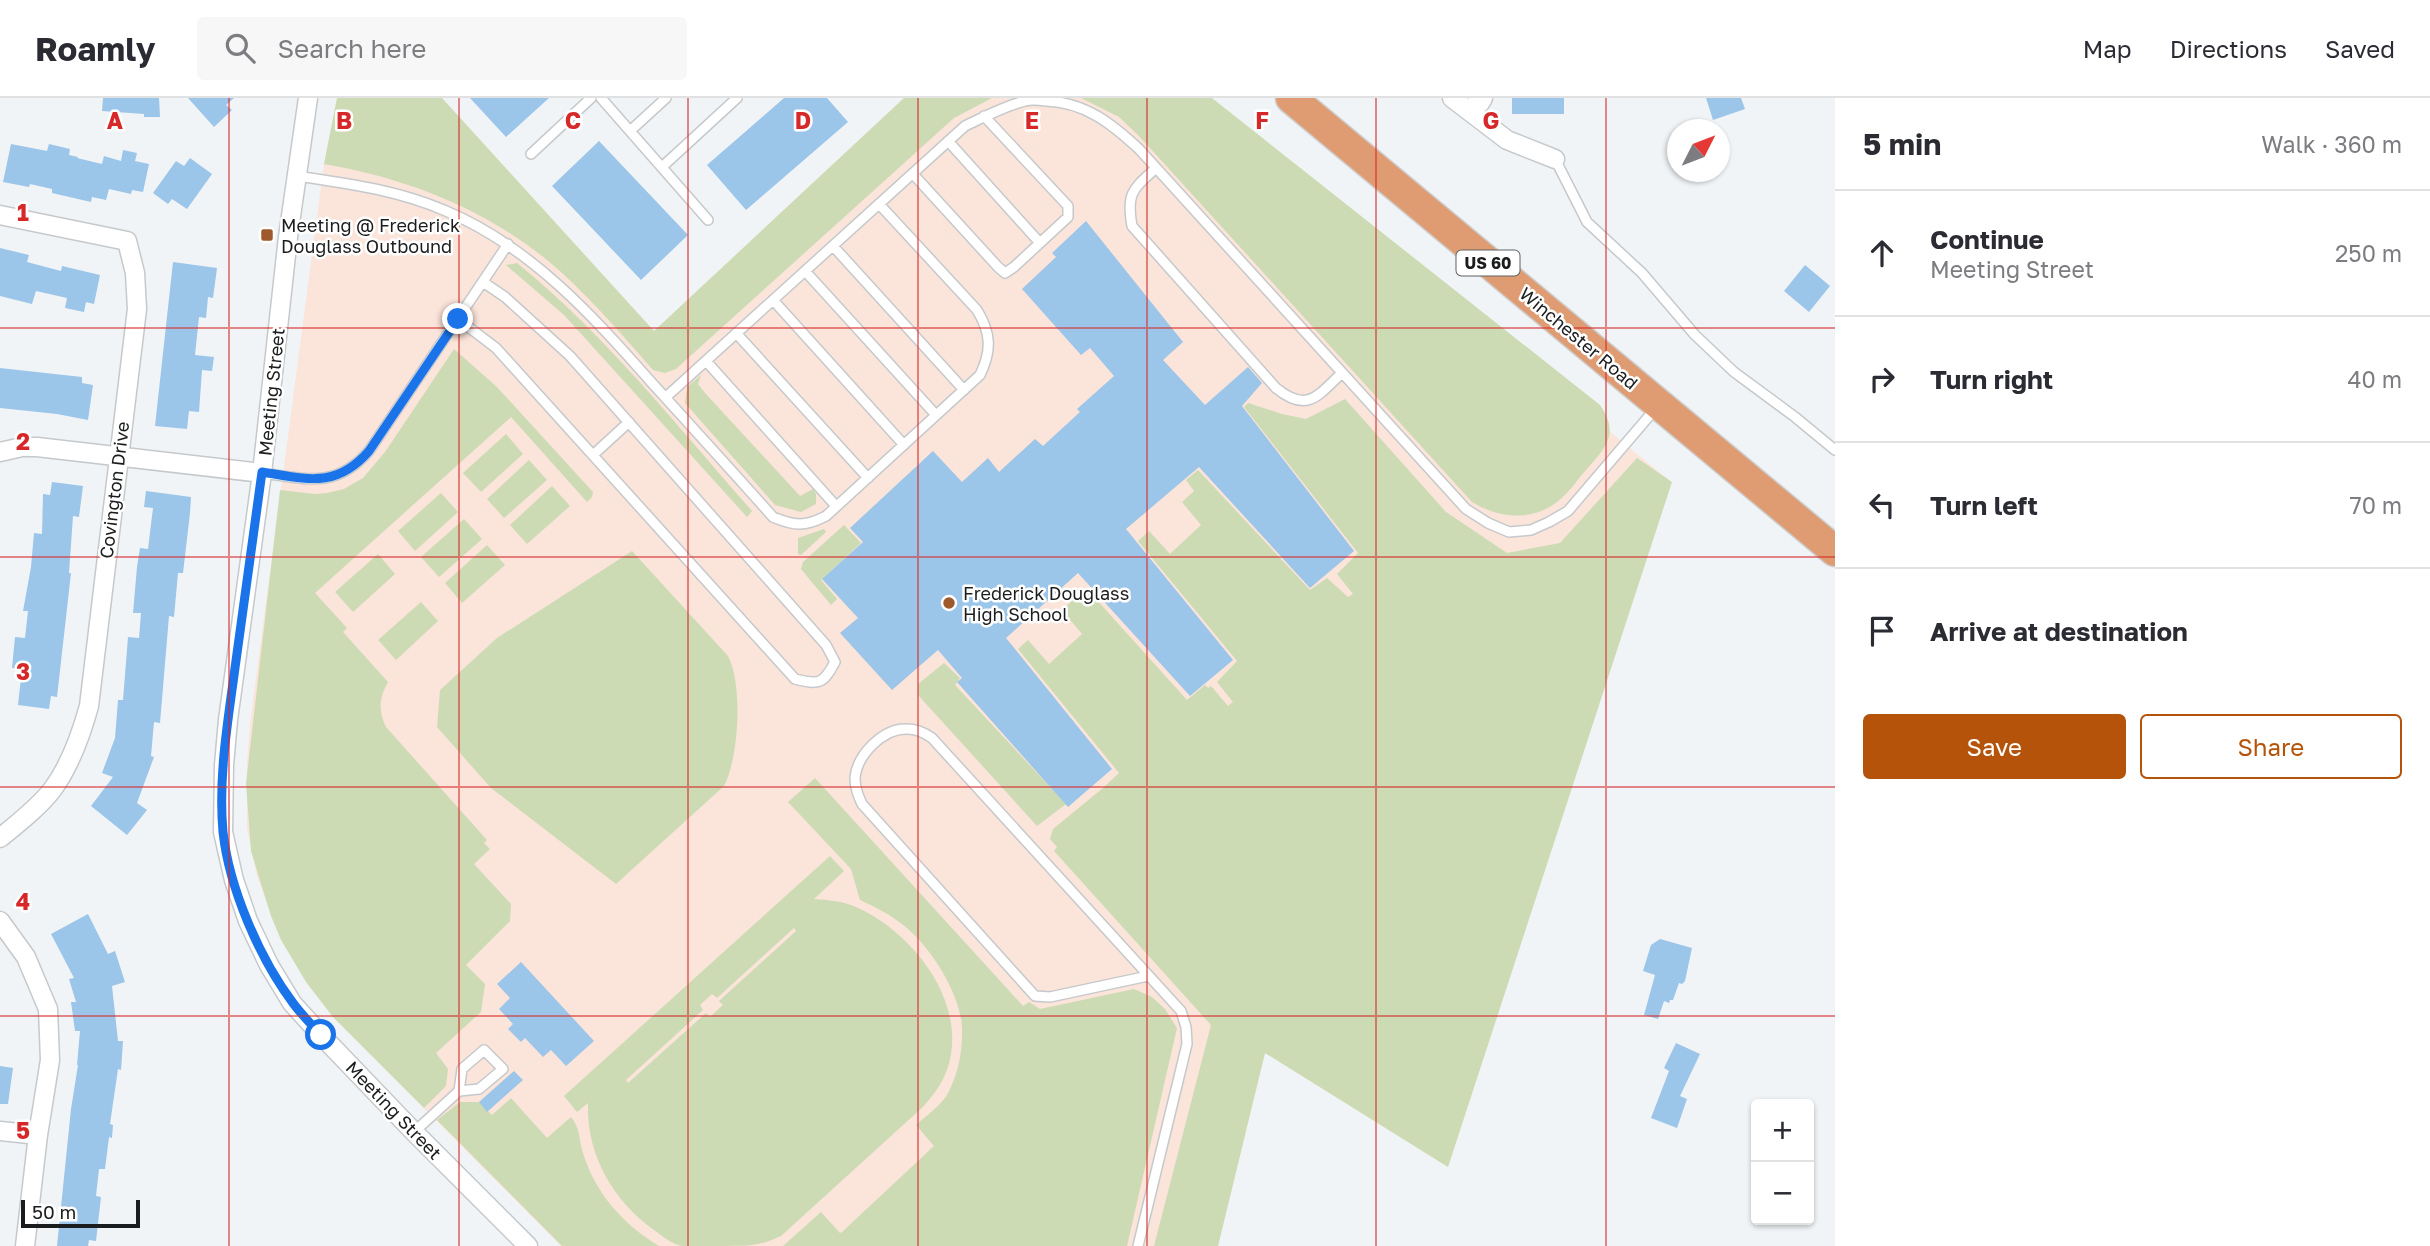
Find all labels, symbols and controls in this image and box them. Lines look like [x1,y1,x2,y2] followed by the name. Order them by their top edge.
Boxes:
[197,17,687,80] search box
[35,29,155,68] text: Roamly
[221,29,259,67] icon: search
[277,33,426,64] text: Search here
[2083,34,2132,63] text: Map
[2170,34,2287,63] text: Directions
[2325,34,2395,63] text: Saved
[107,106,124,134] text: A
[336,106,352,134] text: B
[565,106,581,134] text: C
[795,106,811,134] text: D
[1025,106,1039,134] text: E
[1255,106,1269,134] text: F
[1483,106,1499,134] text: G
[1667,119,1730,182] north arrow
[1863,126,1941,162] text: 5 min
[2261,130,2402,158] text: Walk · 360 m
[17,198,29,226] text: 1
[281,214,460,257] place label: Meeting @ Frederick Douglass Outbound
[1930,224,2044,255] text: Continue
[259,227,275,243] marker: Meeting @ Frederick Douglass Outbound
[1863,234,1901,272] icon: ahead
[2335,239,2402,267] text: 250 m
[1456,251,1520,276] road number: US 60
[1930,255,2094,283] text: Meeting Street
[1516,282,1642,394] street label: Winchester Road
[442,303,473,334] route end
[253,327,289,457] street label: Meeting Street
[1863,360,1901,398] icon: right
[1930,364,2053,395] text: Turn right
[2348,365,2402,393] text: 40 m
[95,420,133,560] street label: Covington Drive
[16,427,30,455] text: 2
[1863,486,1901,524] icon: left
[1930,490,2038,521] text: Turn left
[2349,491,2402,519] text: 70 m
[963,582,1129,625] place label: Frederick Douglass High School
[941,595,957,611] marker: Frederick Douglass High School
[1863,612,1901,650] icon: arrive
[1930,616,2188,647] text: Arrive at destination
[16,657,30,685] text: 3
[1863,714,2126,779] button: Save
[2140,714,2402,779] button: Share
[16,887,30,915] text: 4
[305,1019,336,1050] route start
[342,1056,446,1164] street label: Meeting Street
[1751,1099,1814,1225] map controls
[1751,1099,1814,1162] button: +
[16,1116,30,1144] text: 5
[1751,1162,1814,1225] button: −
[21,1197,140,1229] scale bar
[32,1200,76,1223] text: 50 m

